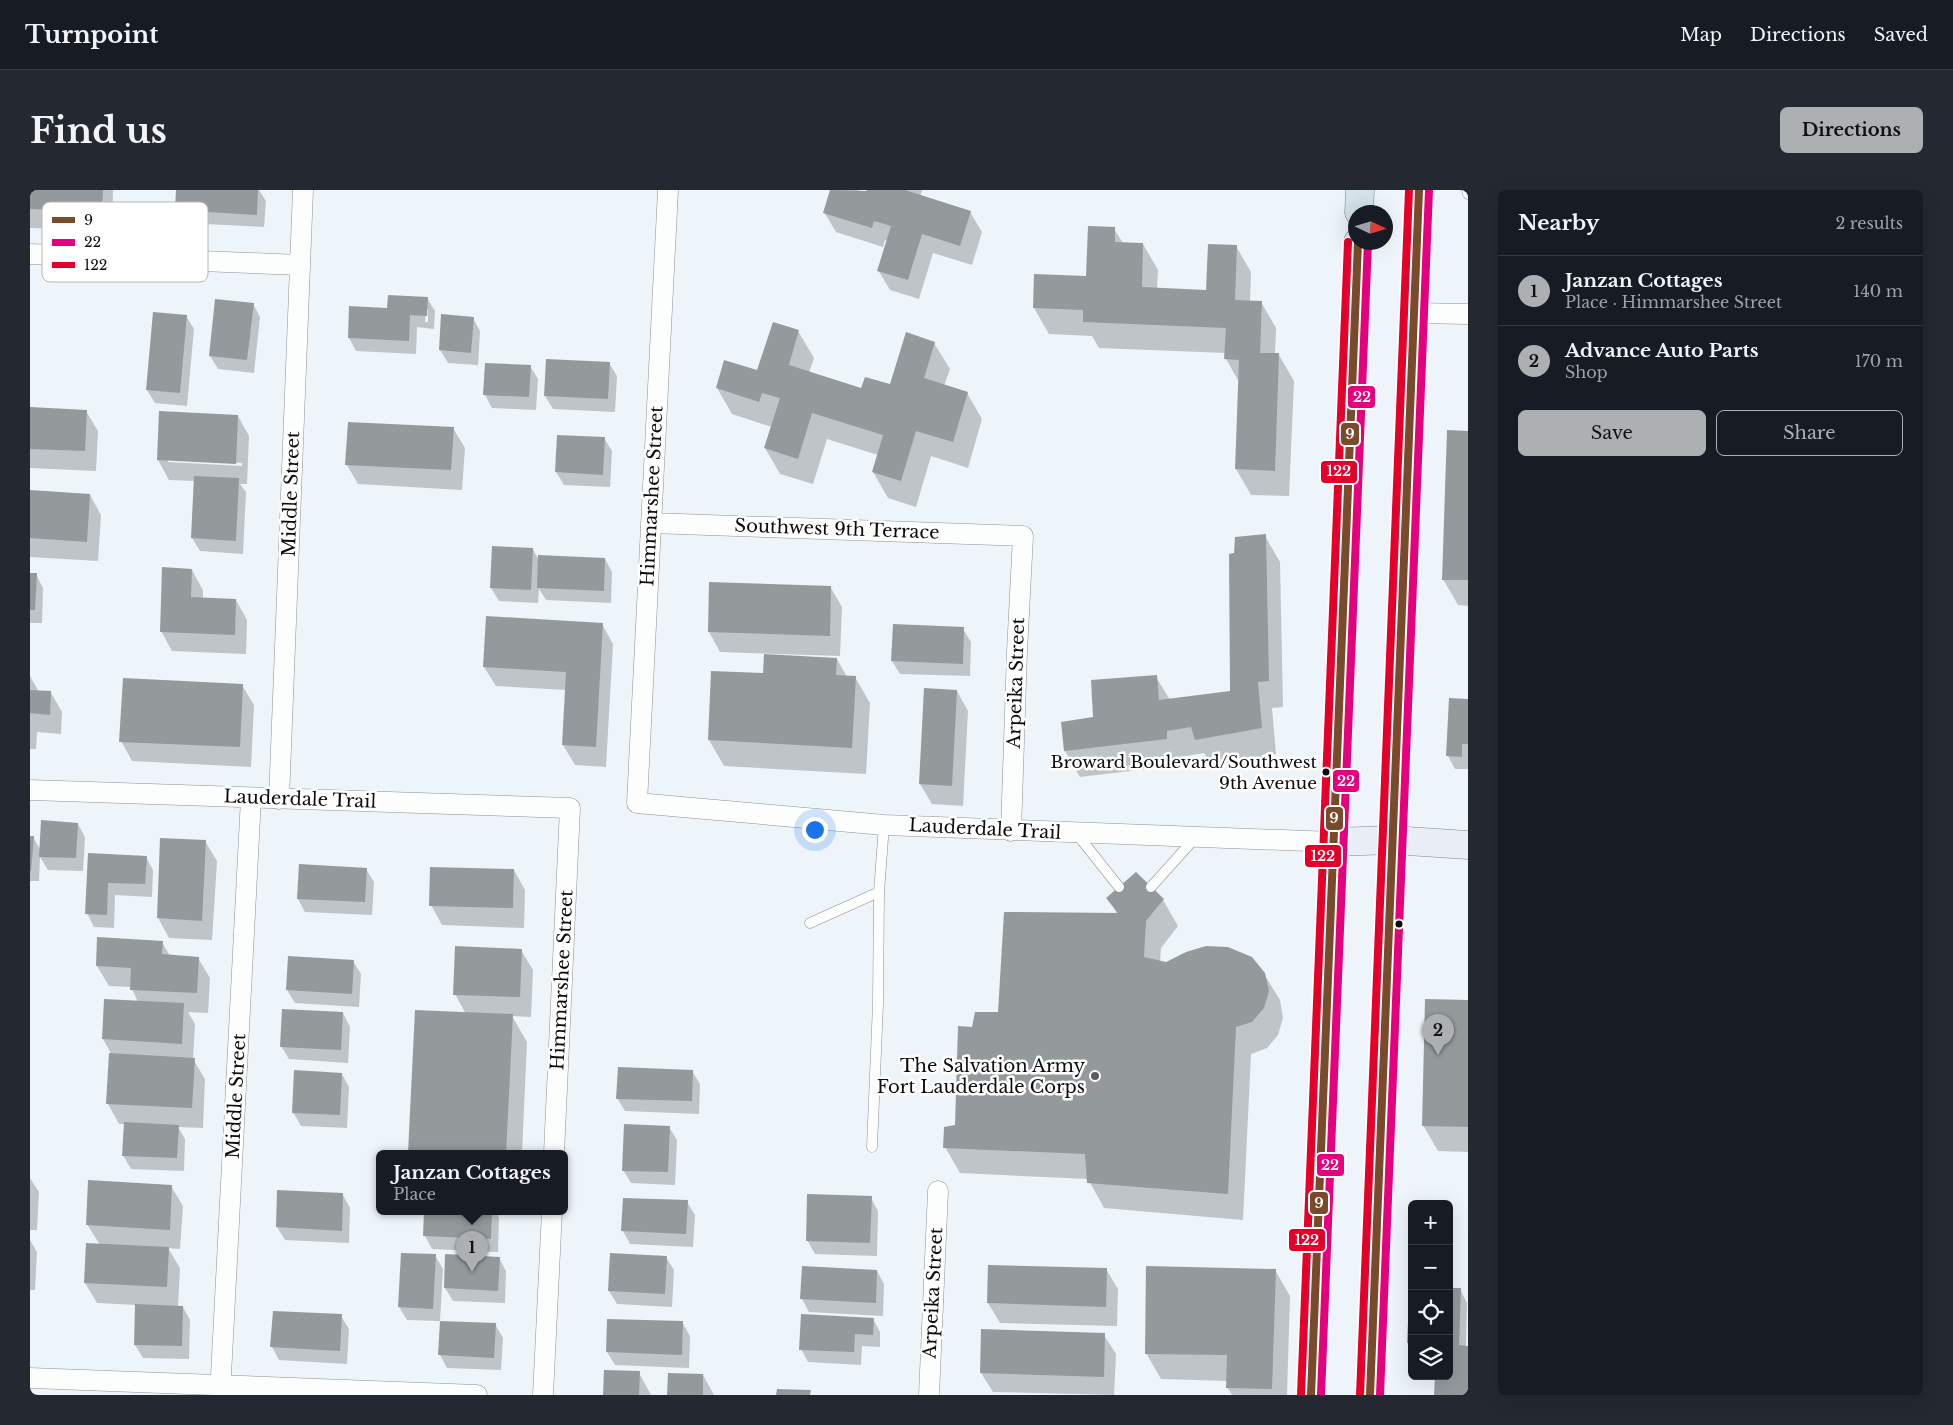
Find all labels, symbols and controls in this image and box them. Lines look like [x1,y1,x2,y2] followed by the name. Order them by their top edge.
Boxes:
[25,20,158,49] text: Turnpoint
[1680,24,1722,46] text: Map
[1750,24,1846,46] text: Directions
[1874,24,1928,46] text: Saved
[1780,107,1923,153] button: Directions
[30,109,167,152] text: Find us
[42,202,208,282] legend
[1348,205,1393,250] north arrow
[1518,210,1599,236] text: Nearby
[84,211,93,229] text: 9
[1835,213,1903,233] text: 2 results
[84,233,101,251] text: 22
[84,256,108,274] text: 122
[1565,269,1723,292] text: Janzan Cottages
[1531,281,1537,301] text: 1
[1853,281,1903,301] text: 140 m
[1565,292,1782,312] text: Place · Himmarshee Street
[1565,339,1759,362] text: Advance Auto Parts
[1529,351,1539,371] text: 2
[1855,351,1903,371] text: 170 m
[1565,362,1608,382] text: Shop
[1347,385,1376,409] line badge: 22
[1353,388,1371,406] text: 22
[636,405,668,587] street label: Himmarshee Street
[1518,410,1706,456] button: Save
[1716,410,1903,456] button: Share
[1340,422,1360,446] line badge: 9
[1345,425,1355,443] text: 9
[278,431,304,557] street label: Middle Street
[1320,460,1358,484] line badge: 122
[1327,462,1351,480] text: 122
[734,514,940,544] street label: Southwest 9th Terrace
[1003,617,1029,750] street label: Arpeika Street
[1050,752,1318,794] place label: Broward Boulevard/Southwest 9th Avenue
[1321,767,1331,777] marker: Broward Boulevard/Southwest 9th Avenue
[1332,769,1360,793] line badge: 22
[1337,772,1355,790] text: 22
[223,785,377,813] street label: Lauderdale Trail
[1325,806,1344,831] line badge: 9
[1329,809,1339,827] text: 9
[908,814,1062,844] street label: Lauderdale Trail
[802,817,828,843] your location
[1304,844,1342,868] line badge: 122
[1311,847,1335,865] text: 122
[546,889,578,1071] street label: Himmarshee Street
[1394,919,1404,929] unlabelled marker
[1422,1014,1454,1055] pin: 2
[222,1033,250,1159] street label: Middle Street
[877,1055,1085,1098] place label: The Salvation Army Fort Lauderdale Corps
[1089,1070,1101,1082] marker: The Salvation Army Fort Lauderdale Corps
[376,1150,568,1215] popup
[1316,1153,1345,1177] line badge: 22
[1321,1156,1339,1174] text: 22
[393,1161,551,1184] text: Janzan Cottages
[393,1184,436,1204] text: Place
[1309,1191,1329,1215] line badge: 9
[1314,1194,1324,1212] text: 9
[1408,1200,1453,1380] map controls
[1408,1200,1453,1245] button: +
[919,1227,947,1360] street label: Arpeika Street
[1288,1228,1326,1252] line badge: 122
[456,1231,488,1272] pin: 1
[1295,1231,1319,1249] text: 122
[1408,1245,1453,1290] button: −
[1408,1290,1453,1335] button: locate
[1408,1335,1453,1380] button: layers

